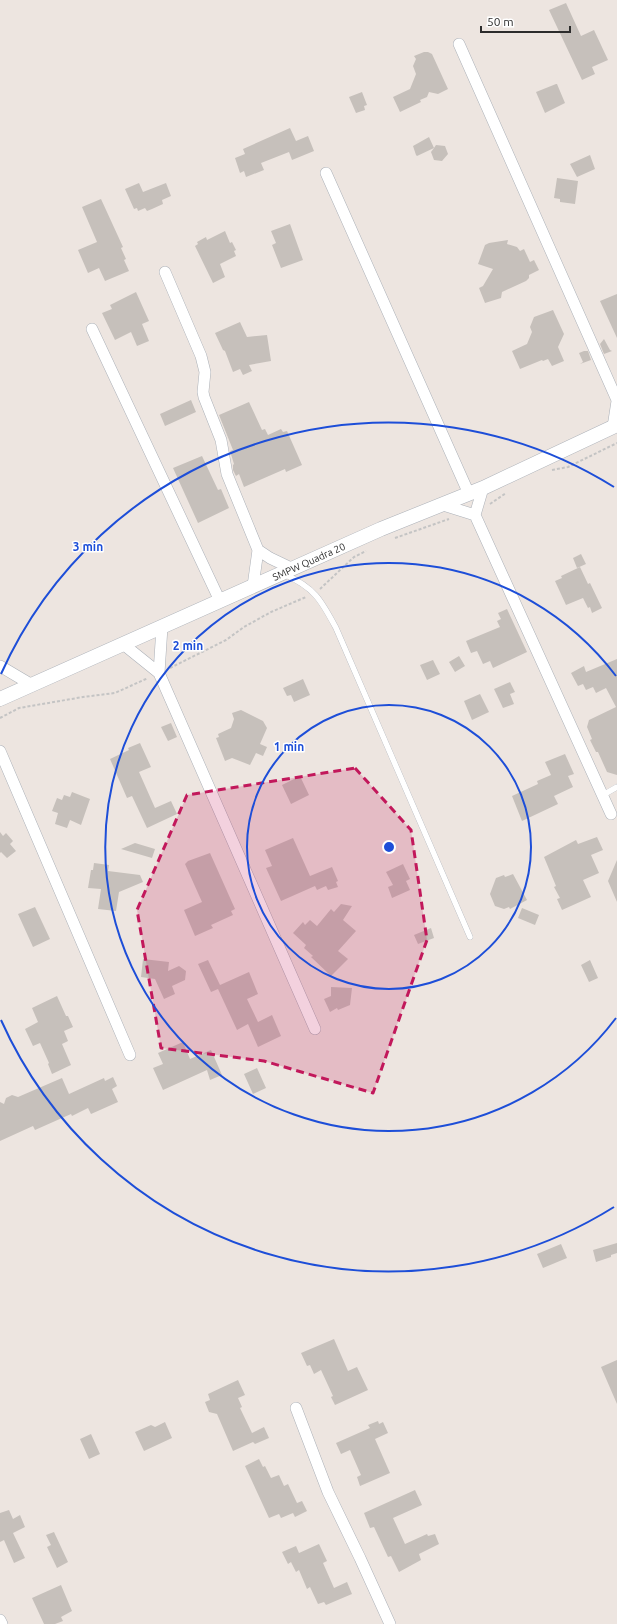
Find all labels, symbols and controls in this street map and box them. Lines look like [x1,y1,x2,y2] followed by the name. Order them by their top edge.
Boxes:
[481,8,570,34] scale bar
[487,15,514,28] text: 50 m
[73,540,103,553] text: 3 min
[271,540,347,582] street label: SMPW Quadra 20
[173,639,203,652] text: 2 min
[274,740,304,753] text: 1 min
[382,840,396,854] centre of rings

